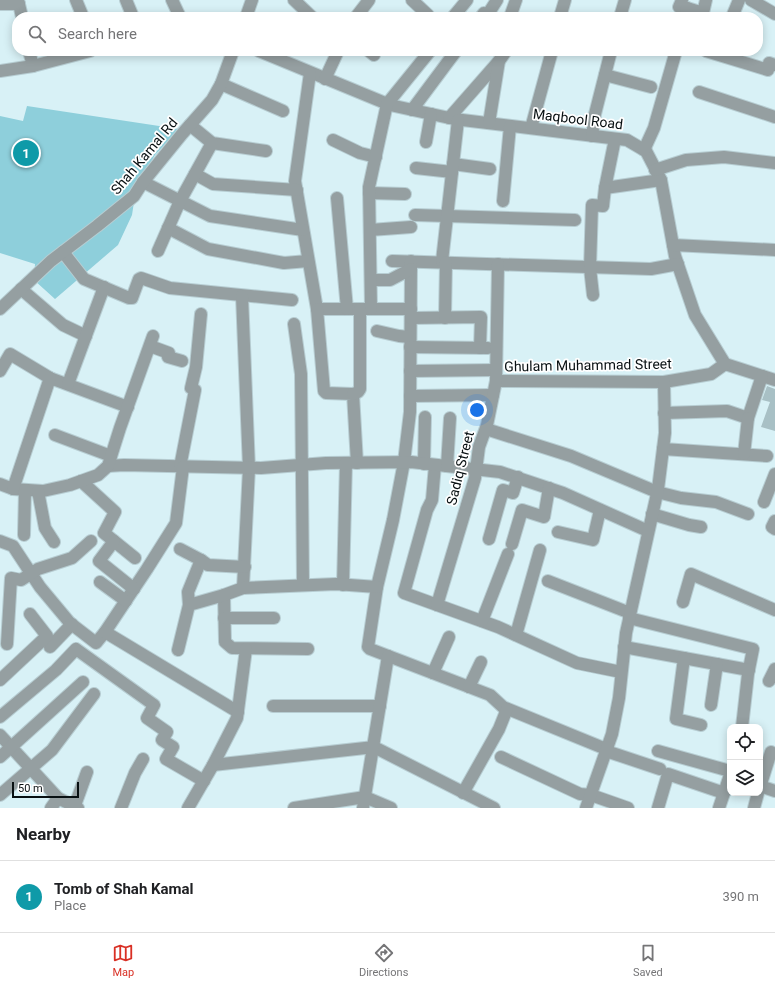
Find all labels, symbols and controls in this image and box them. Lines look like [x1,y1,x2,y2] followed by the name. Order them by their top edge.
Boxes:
[12,12,763,56] search box
[26,23,48,45] icon: search
[58,25,137,43] text: Search here
[532,106,624,132] street label: Maqbool Road
[107,115,181,197] street label: Shah Kamal Rd
[13,138,39,168] pin: 1
[504,356,672,374] street label: Ghulam Muhammad Street
[467,400,487,420] your location
[443,429,477,507] street label: Sadiq Street
[727,724,763,796] map controls
[727,724,763,760] button: locate
[727,760,763,796] button: layers
[12,780,79,799] scale bar
[18,782,43,795] text: 50 m
[16,824,71,844] text: Nearby
[54,880,194,898] text: Tomb of Shah Kamal
[25,889,33,904] text: 1
[722,889,759,904] text: 390 m
[54,898,86,913] text: Place
[112,942,134,979] tab: Map
[359,942,408,979] tab: Directions
[633,942,663,979] tab: Saved

